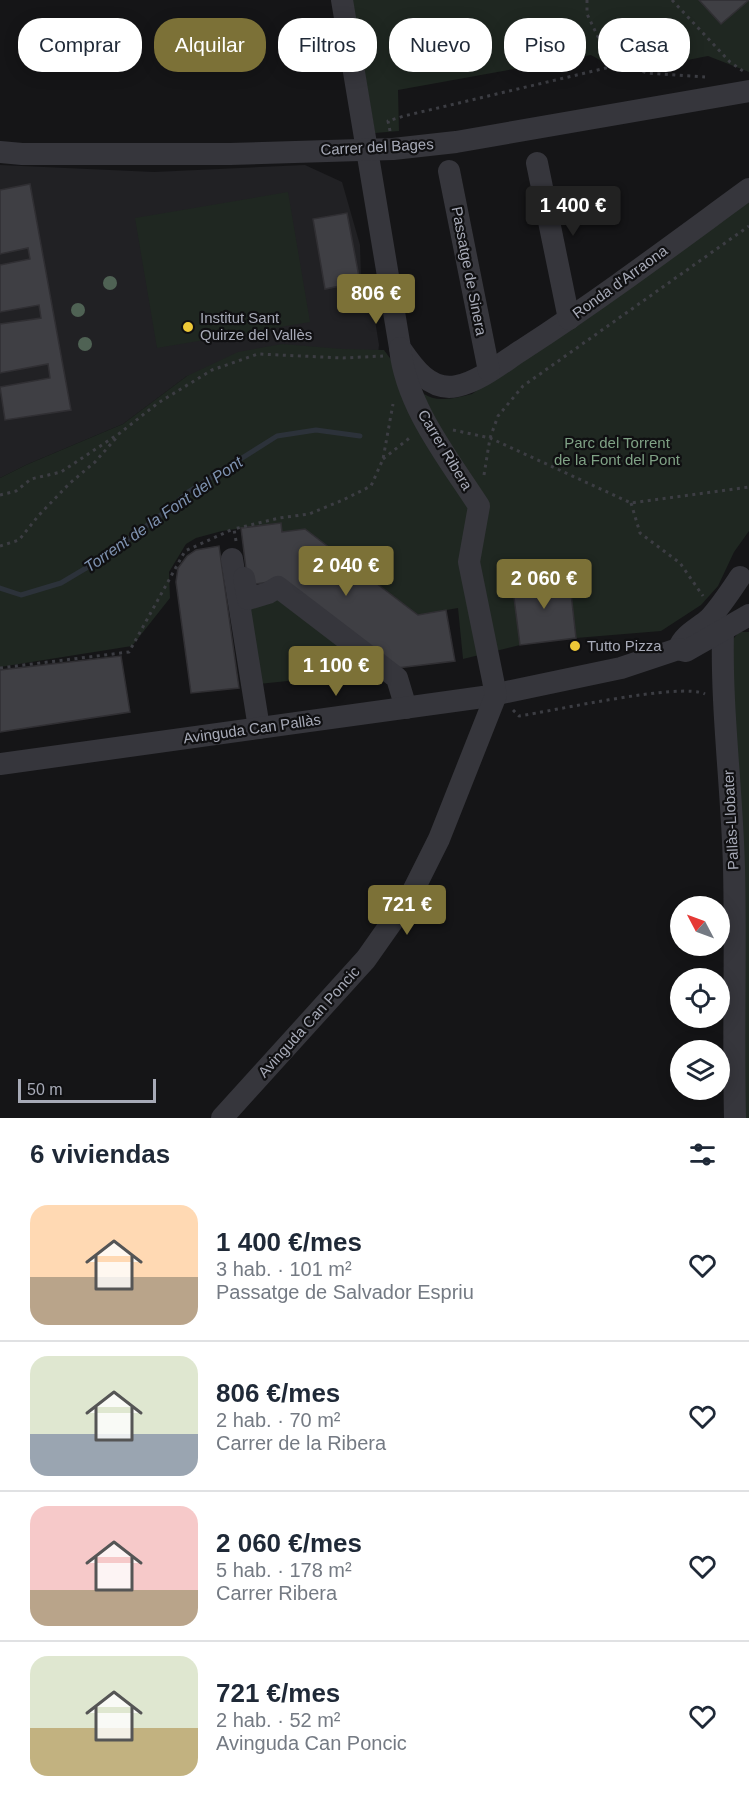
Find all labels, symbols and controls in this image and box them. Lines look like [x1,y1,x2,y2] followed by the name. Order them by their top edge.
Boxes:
[18,18,142,72] chip: Comprar
[154,18,266,72] chip: Alquilar
[278,18,377,72] chip: Filtros
[389,18,492,72] chip: Nuevo
[504,18,586,72] chip: Piso
[598,18,690,72] chip: Casa
[320,135,434,158] street label: Carrer del Bages
[518,186,628,237] pin: 1 400 €
[540,194,606,216] text: 1 400 €
[449,205,490,337] street label: Passatge de Sinera
[569,241,671,322] street label: Ronda d'Arraona
[334,274,418,325] pin: 806 €
[351,282,401,304] text: 806 €
[200,309,312,343] place label: Institut Sant Quirze del Vallès
[181,320,195,334] marker: Institut Sant Quirze del Vallès
[415,406,476,494] street label: Carrer Ribera
[554,434,681,468] park label: Parc del Torrent de la Font del Pont
[81,453,246,576] water label: Torrent de la Font del Pont
[291,546,401,597] pin: 2 040 €
[313,554,379,576] text: 2 040 €
[489,559,599,610] pin: 2 060 €
[511,567,577,589] text: 2 060 €
[587,637,662,654] place label: Tutto Pizza
[568,639,582,653] marker: Tutto Pizza
[281,646,391,697] pin: 1 100 €
[303,654,369,676] text: 1 100 €
[182,710,322,747] street label: Avinguda Can Pallàs
[719,770,742,870] street label: Pallàs-Llobater
[365,885,449,936] pin: 721 €
[382,893,432,915] text: 721 €
[670,896,730,956] north arrow
[670,896,730,1100] map controls
[254,962,363,1081] street label: Avinguda Can Poncic
[670,968,730,1028] button: locate
[670,1040,730,1100] button: layers
[18,1076,156,1104] scale bar
[27,1081,63,1098] text: 50 m
[686,1138,719,1171] icon: filters
[30,1139,170,1169] text: 6 viviendas
[216,1227,362,1257] text: 1 400 €/mes
[78,1229,150,1301] icon: home
[686,1249,719,1282] icon: heart
[216,1258,352,1280] text: 3 hab. · 101 m²
[216,1281,474,1303] text: Passatge de Salvador Espriu
[216,1378,340,1408] text: 806 €/mes
[78,1380,150,1452] icon: home
[686,1400,719,1433] icon: heart
[216,1409,341,1431] text: 2 hab. · 70 m²
[216,1432,386,1454] text: Carrer de la Ribera
[216,1528,362,1558] text: 2 060 €/mes
[78,1530,150,1602] icon: home
[686,1550,719,1583] icon: heart
[216,1559,352,1581] text: 5 hab. · 178 m²
[216,1582,337,1604] text: Carrer Ribera
[216,1678,340,1708] text: 721 €/mes
[78,1680,150,1752] icon: home
[686,1700,719,1733] icon: heart
[216,1709,341,1731] text: 2 hab. · 52 m²
[216,1732,407,1754] text: Avinguda Can Poncic

